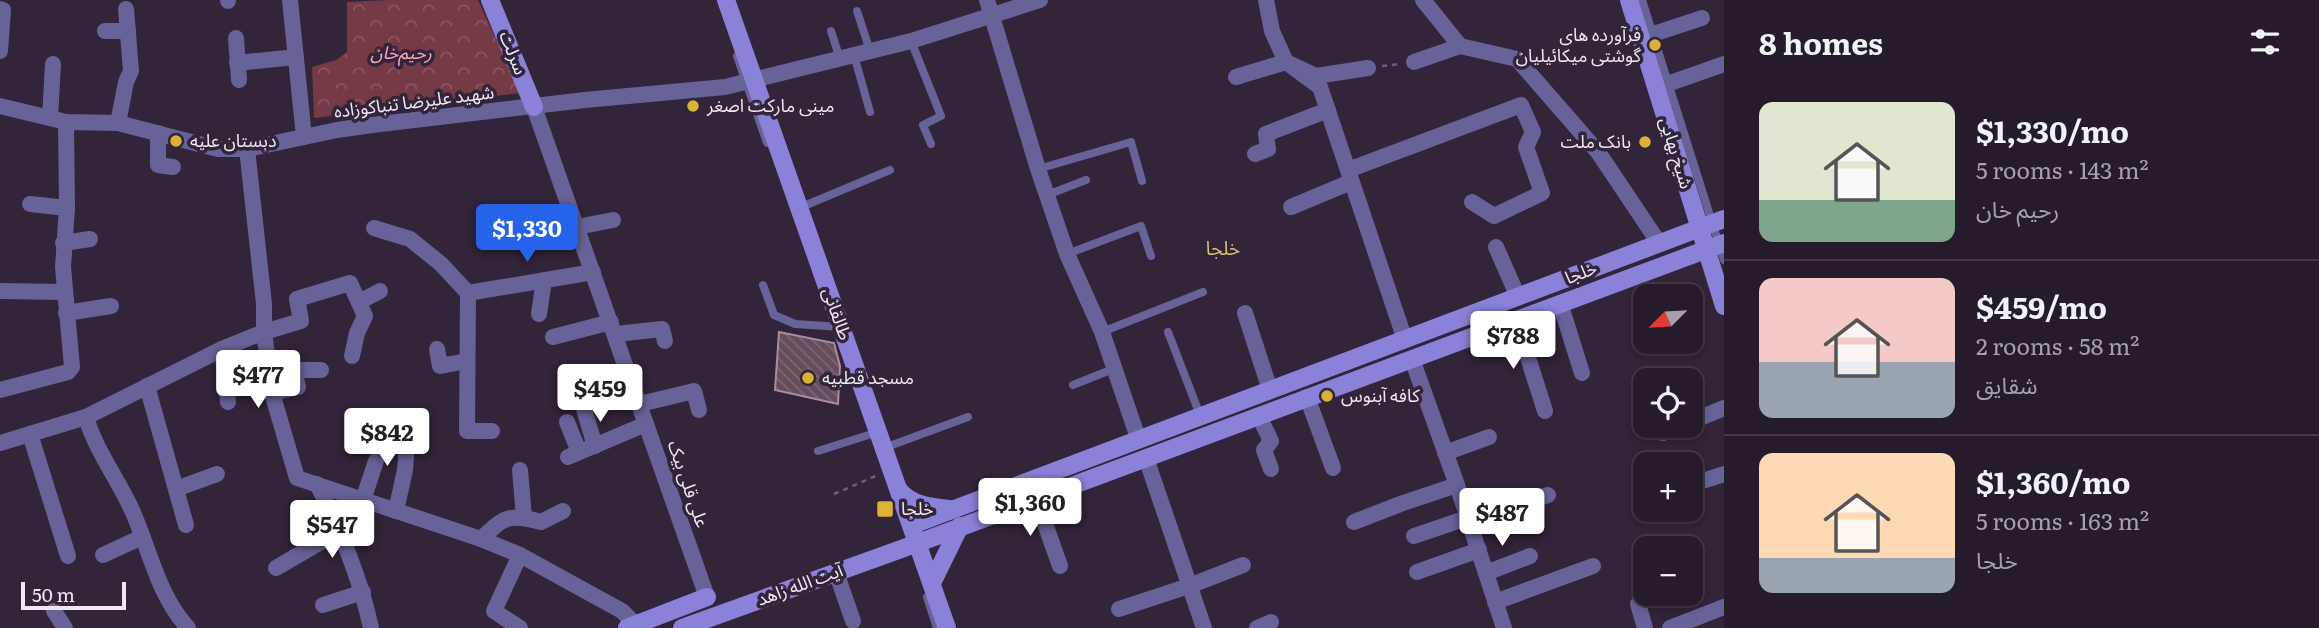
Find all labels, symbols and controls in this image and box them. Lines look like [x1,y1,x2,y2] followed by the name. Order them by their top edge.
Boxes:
[1516,20,1642,68] place label: فرآورده های گوشتی میکائیلیان
[1759,20,1883,64] text: 8 homes
[2246,23,2284,61] icon: filters
[493,26,535,78] street label: سرلت
[1647,37,1663,53] marker: فرآورده های گوشتی میکائیلیان
[370,38,432,67] park label: رحیم‌خان
[332,77,495,124] street label: شهید علیرضا تنباکوزاده
[706,91,835,118] place label: مینی مارکت اصغر
[685,98,701,114] marker: مینی مارکت اصغر
[1976,108,2129,152] text: $1,330/mo
[1653,113,1701,192] street label: شیخ بهایی
[190,126,277,153] place label: دبستان علیه
[1560,127,1631,154] place label: بانک ملت
[1815,130,1899,214] icon: home
[168,133,184,149] marker: دبستان علیه
[1637,134,1653,150] marker: بانک ملت
[1976,152,2149,186] text: 5 rooms · 143 m²
[1976,191,2059,225] text: رحیم خان
[470,204,584,264] pin: $1,330
[492,210,562,244] text: $1,330
[1206,233,1240,261] district label: خلجا
[1560,253,1601,290] street label: خلجا
[817,283,860,344] street label: طالقانی
[1633,284,1703,354] north arrow
[1633,284,1703,606] map controls
[1976,284,2107,328] text: $459/mo
[1815,306,1899,390] icon: home
[1472,312,1554,371] pin: $788
[1486,317,1540,351] text: $788
[1976,328,2139,362] text: 2 rooms · 58 m²
[217,350,299,410] pin: $477
[232,356,284,390] text: $477
[822,363,914,390] place label: مسجد قطبیه
[559,364,641,424] pin: $459
[1976,367,2038,401] text: شقایق
[1633,368,1703,438] button: locate
[573,370,627,404] text: $459
[800,370,816,386] marker: مسجد قطبیه
[1341,381,1420,408] place label: کافه آبنوس
[1319,388,1335,404] marker: کافه آبنوس
[346,408,428,468] pin: $842
[360,414,414,448] text: $842
[662,436,717,531] street label: علی قلی بیک
[1633,452,1703,522] button: +
[1976,459,2130,503] text: $1,360/mo
[973,478,1087,538] pin: $1,360
[1815,481,1899,565] icon: home
[994,484,1066,518] text: $1,360
[1461,489,1543,548] pin: $487
[901,494,934,521] place label: خلجا
[1475,494,1529,528] text: $487
[875,499,895,519] marker: خلجا
[291,500,373,560] pin: $547
[1976,503,2149,537] text: 5 rooms · 163 m²
[306,506,358,540] text: $547
[1633,536,1703,606] button: −
[1976,542,2018,576] text: خلجا
[753,555,847,612] street label: آیت الله زاهد
[21,579,126,611] scale bar
[32,580,75,608] text: 50 m

